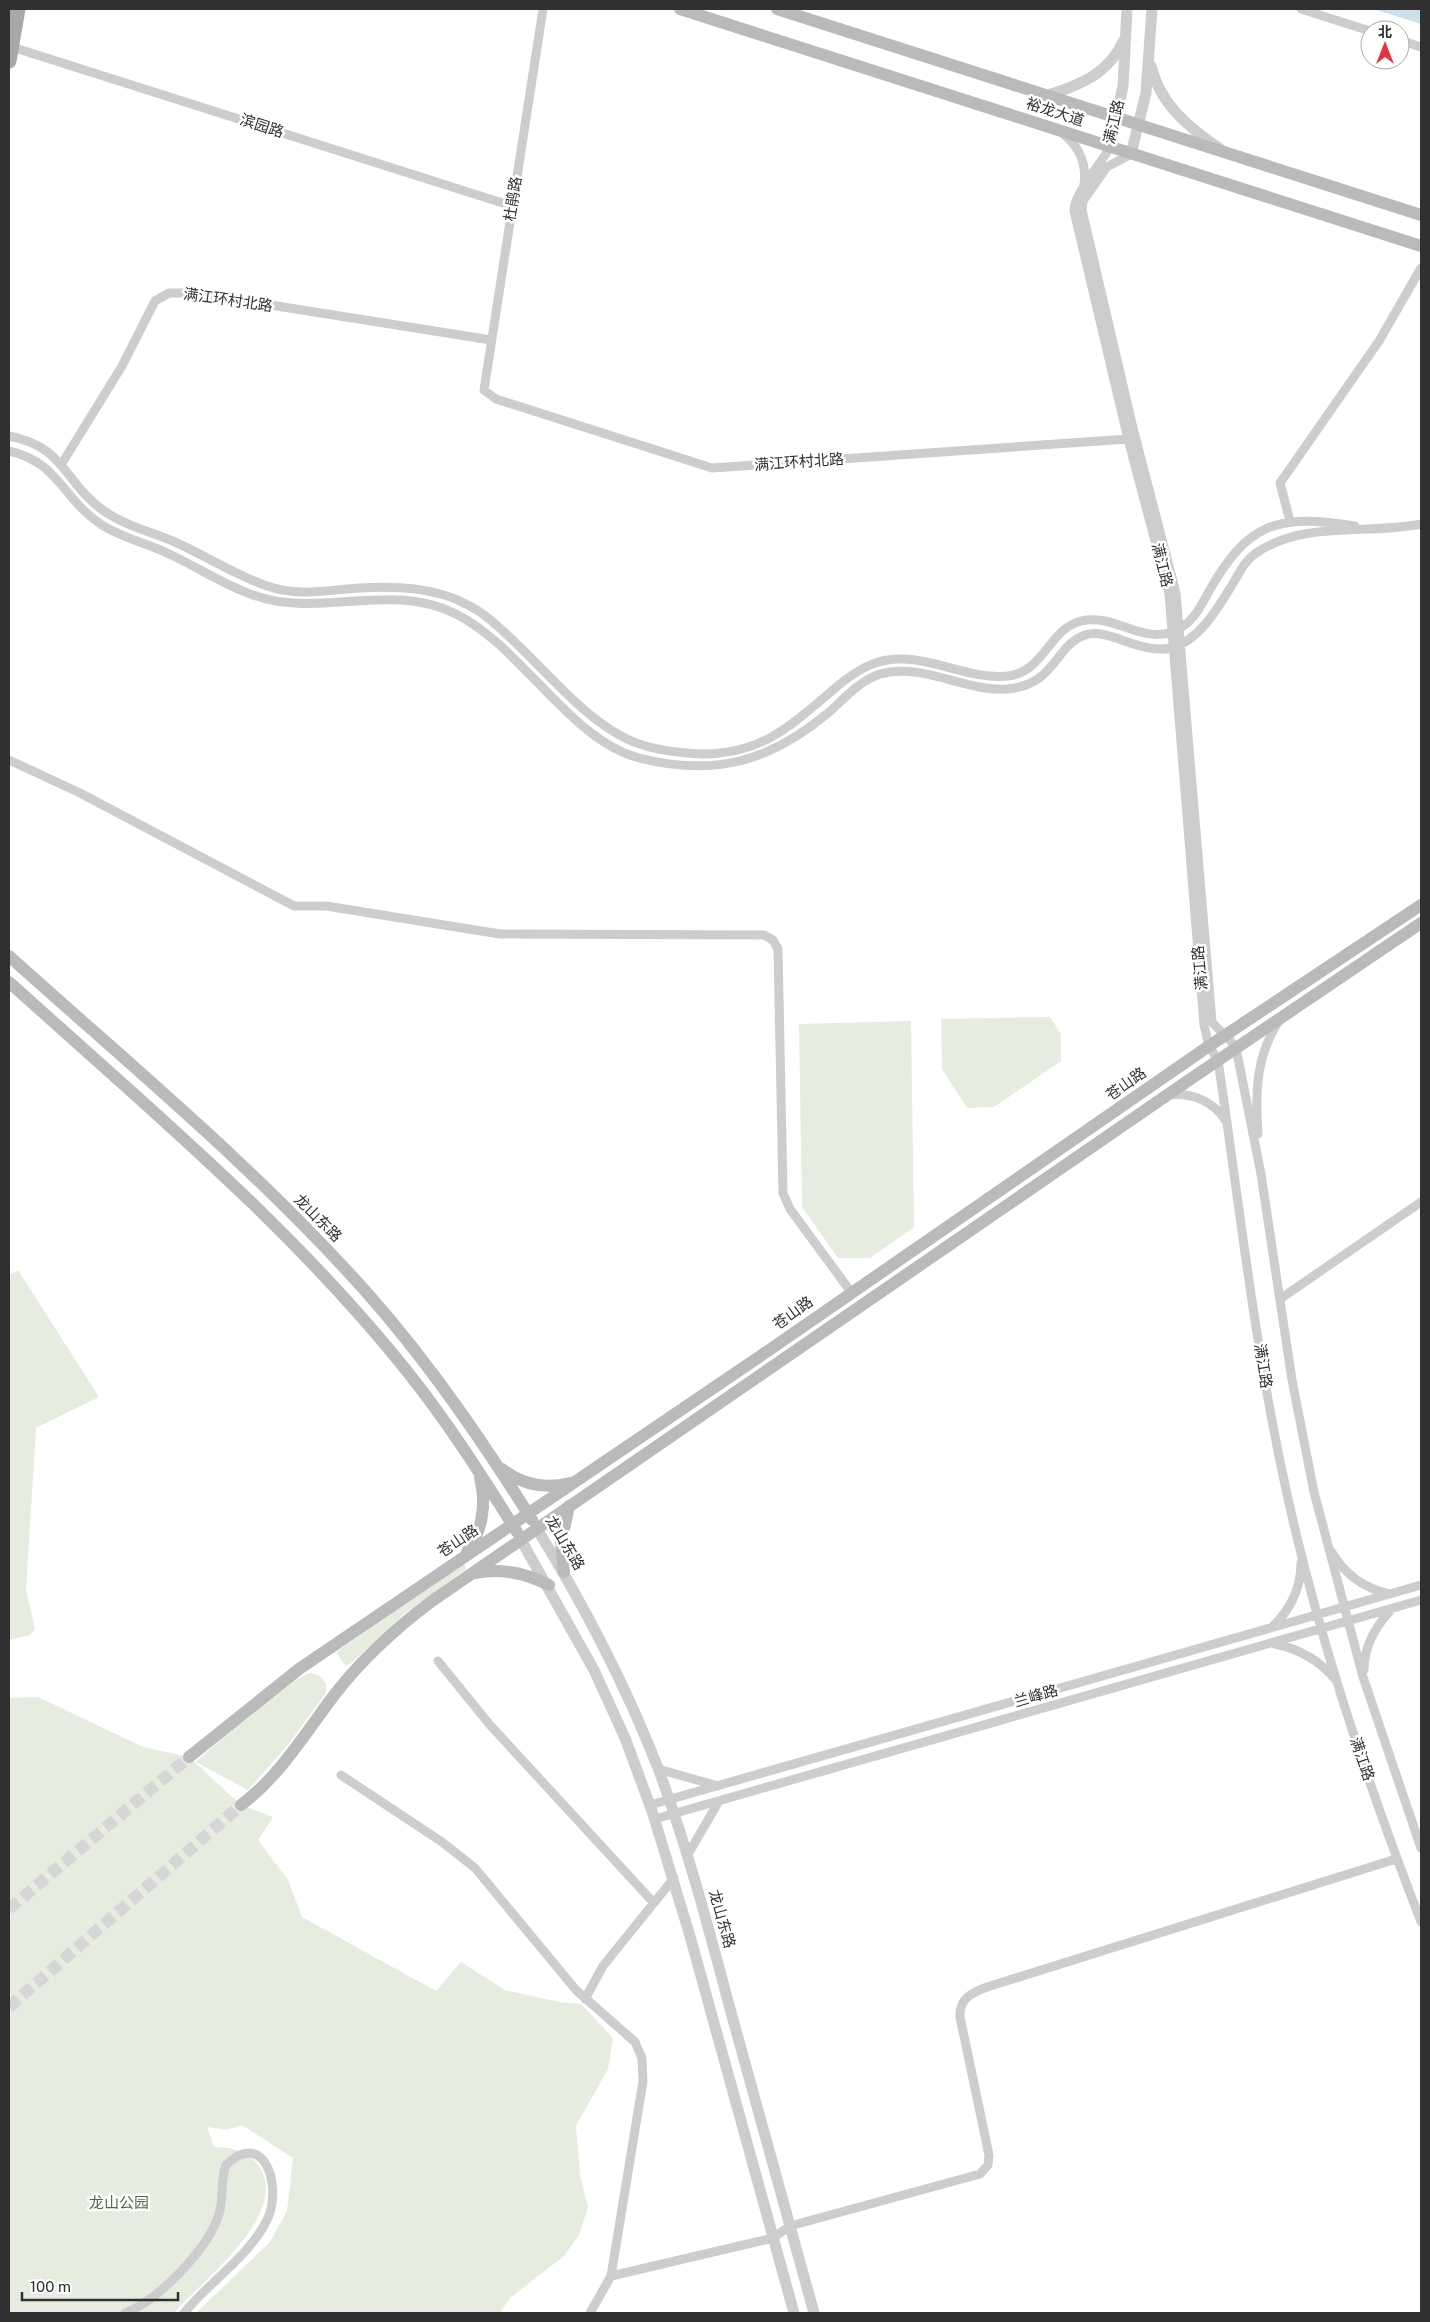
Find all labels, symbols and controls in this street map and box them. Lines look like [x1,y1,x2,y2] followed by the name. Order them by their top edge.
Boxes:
[1360,20,1410,70] north arrow
[1378,24,1392,40] text: 北
[1024,94,1086,129] street label: 裕龙大道
[1100,98,1127,146] street label: 满江路
[238,110,286,141] street label: 滨园路
[501,175,524,222] street label: 杜鹃路
[182,285,274,314] street label: 满江环村北路
[753,450,844,473] street label: 满江环村北路
[1149,541,1176,589] street label: 满江路
[1189,945,1210,991] street label: 满江路
[1102,1064,1149,1103] street label: 苍山路
[291,1190,346,1245] street label: 龙山东路
[770,1292,816,1333] street label: 苍山路
[1252,1342,1275,1389] street label: 满江路
[543,1513,588,1573] street label: 龙山东路
[434,1521,481,1560] street label: 苍山路
[1012,1681,1060,1710] street label: 兰峰路
[1347,1735,1378,1783] street label: 满江路
[706,1888,739,1950] street label: 龙山东路
[89,2194,149,2211] park label: 龙山公园
[22,2270,179,2302] scale bar
[30,2278,71,2295] text: 100 m

